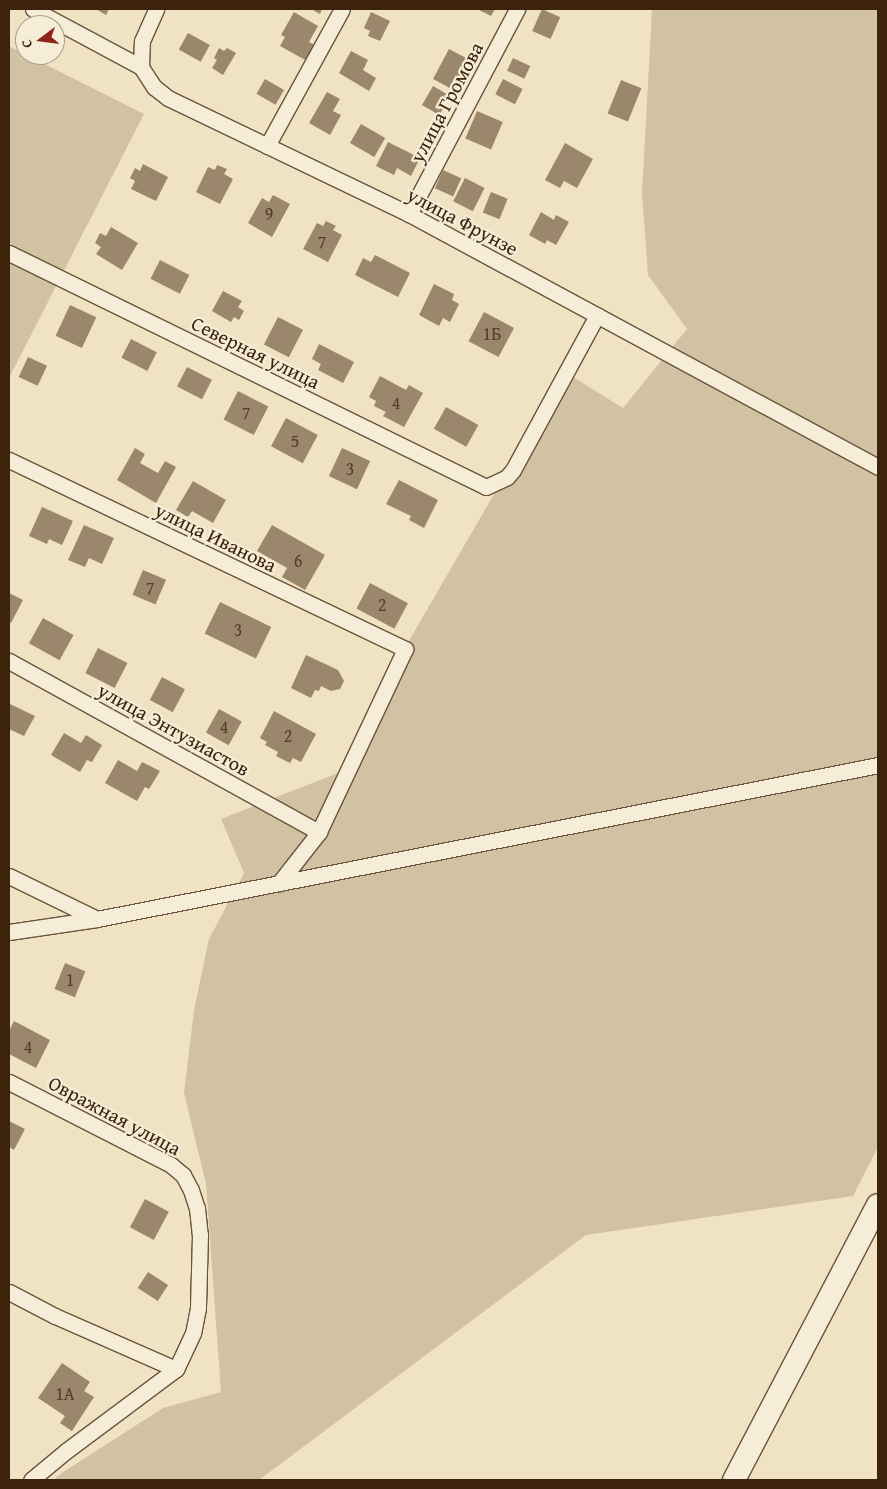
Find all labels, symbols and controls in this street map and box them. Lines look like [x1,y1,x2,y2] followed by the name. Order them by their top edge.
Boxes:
[15,15,65,65] north arrow
[16,37,37,50] text: С
[404,38,488,166] street label: улица Громова
[403,182,523,260] street label: улица Фрунзе
[265,203,273,225] house number: 9
[318,231,326,253] house number: 7
[188,311,324,393] street label: Северная улица
[483,323,501,345] house number: 1Б
[392,392,400,414] house number: 4
[242,402,250,424] house number: 7
[291,430,299,452] house number: 5
[346,458,354,480] house number: 3
[151,497,281,577] street label: улица Иванова
[294,550,302,572] house number: 6
[146,577,154,599] house number: 7
[378,594,386,616] house number: 2
[234,619,242,641] house number: 3
[94,677,254,781] street label: улица Энтузиастов
[220,716,228,738] house number: 4
[284,725,292,747] house number: 2
[66,969,74,991] house number: 1
[24,1036,32,1058] house number: 4
[45,1070,185,1160] street label: Овражная улица
[55,1383,75,1405] house number: 1А

